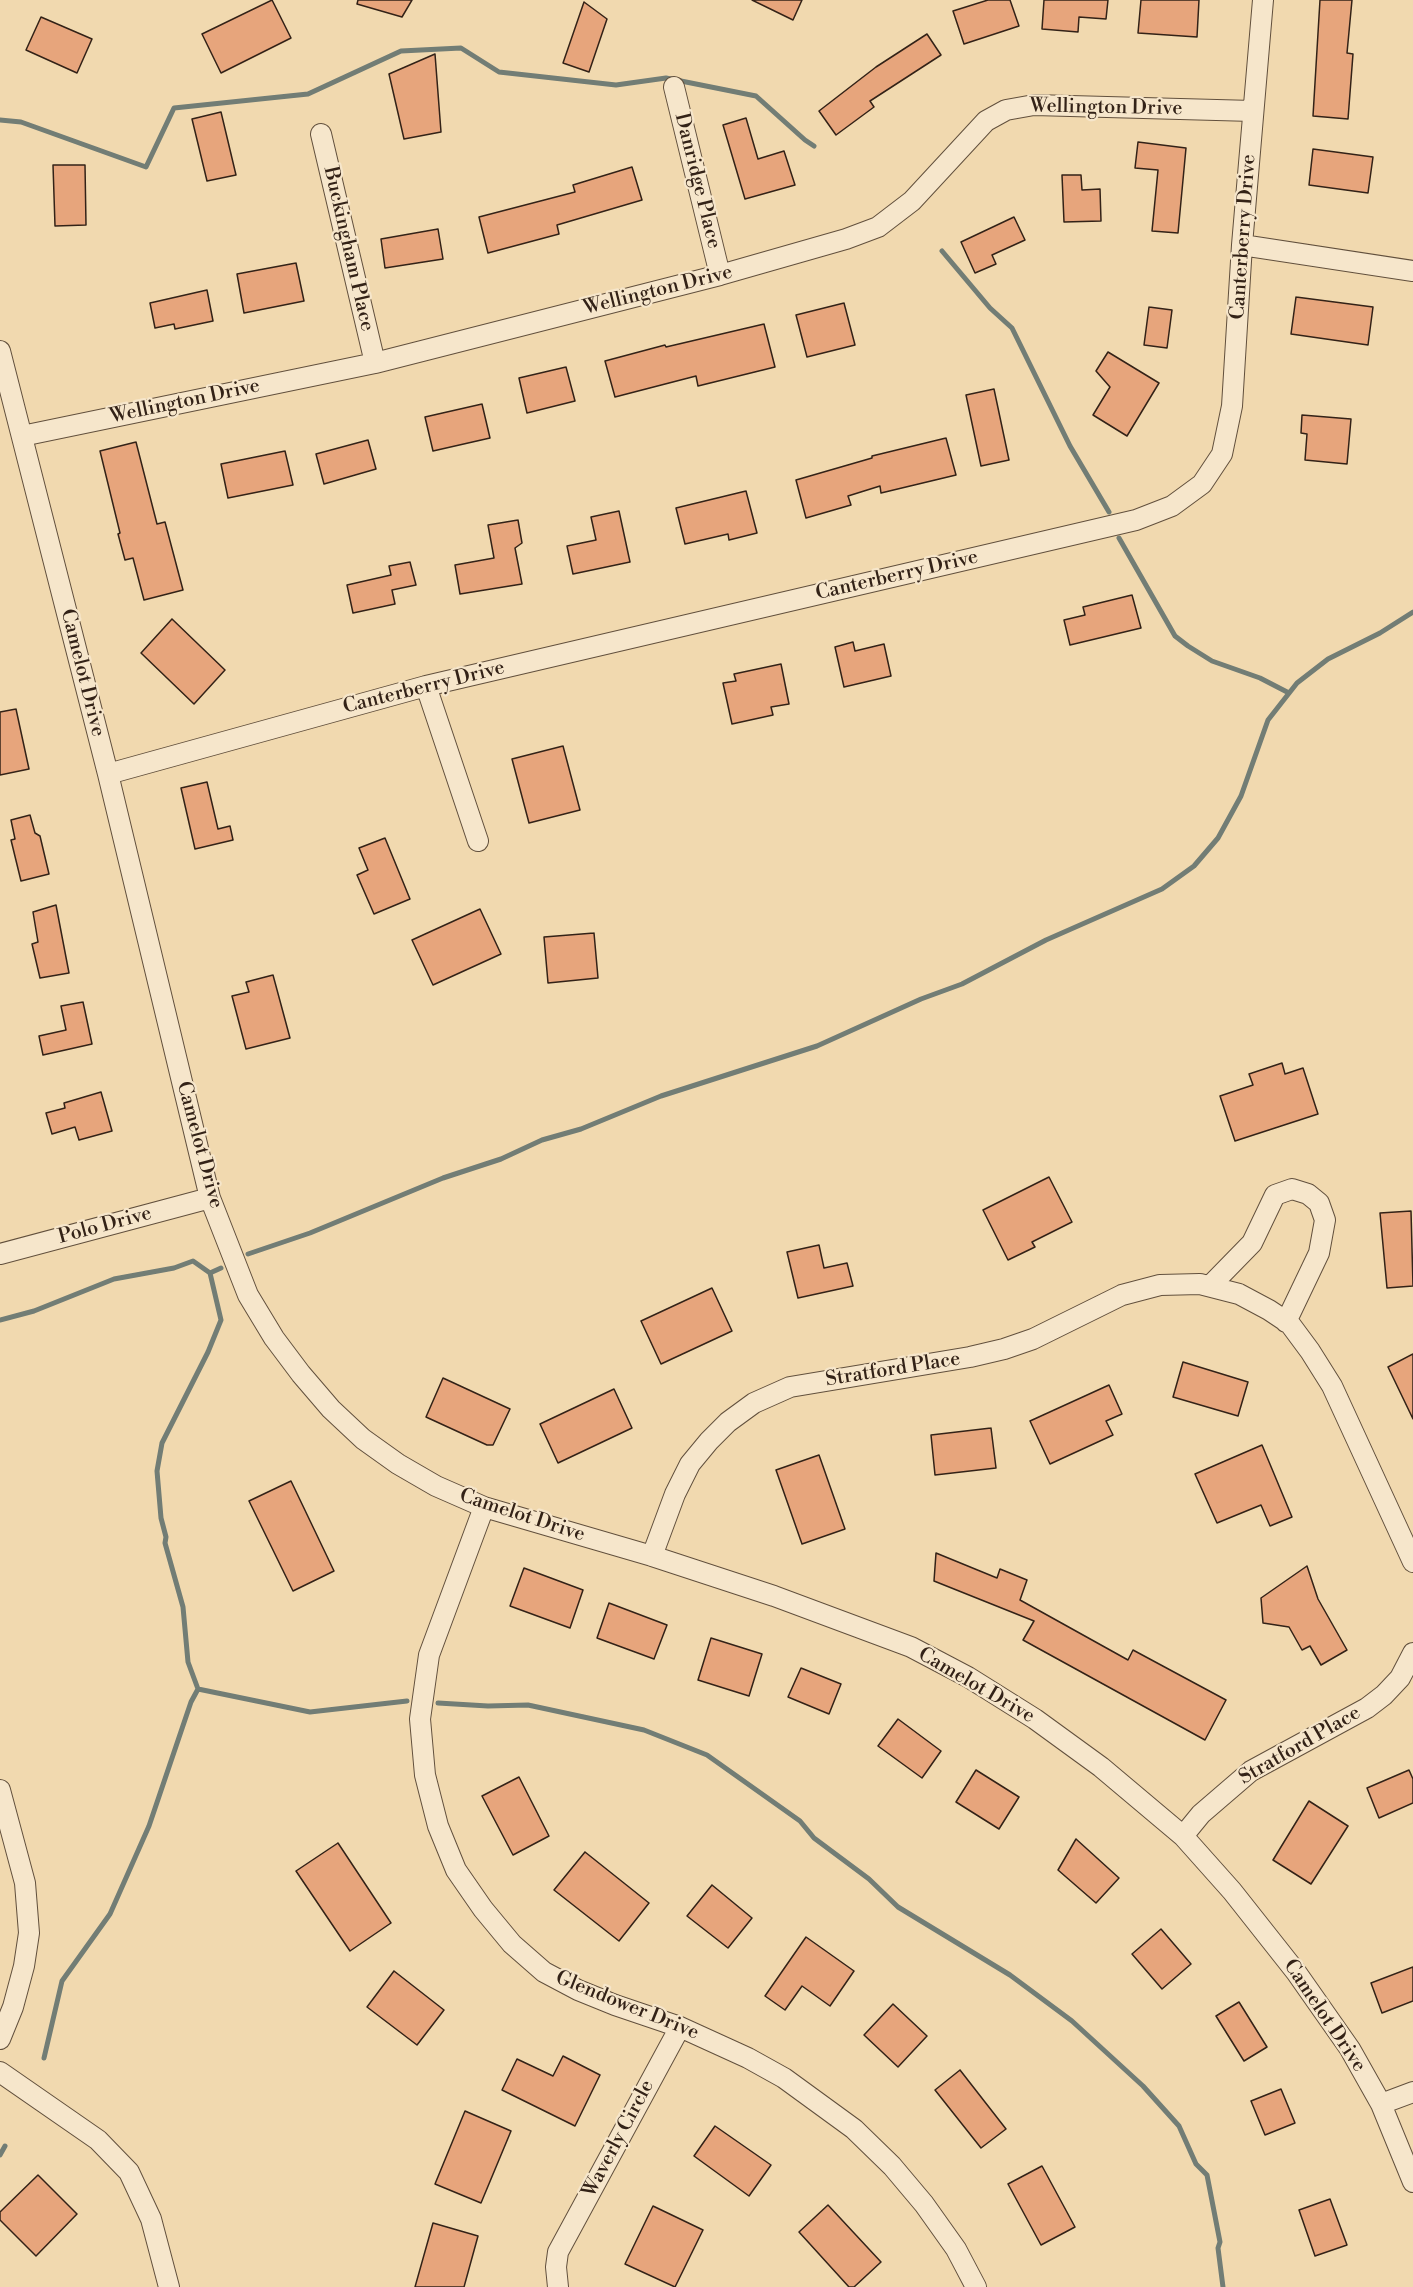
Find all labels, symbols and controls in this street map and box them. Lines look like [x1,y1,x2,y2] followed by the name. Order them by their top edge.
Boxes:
[1029,95,1183,121] street label: Wellington Drive
[669,111,725,251] street label: Danridge Place
[1226,153,1262,321] street label: Canterberry Drive
[317,164,379,334] street label: Buckingham Place
[581,261,735,321] street label: Wellington Drive
[108,374,262,430] street label: Wellington Drive
[813,546,981,606] street label: Canterberry Drive
[55,607,109,739] street label: Camelot Drive
[341,656,507,720] street label: Canterberry Drive
[171,1079,227,1211] street label: Camelot Drive
[56,1202,154,1250] street label: Polo Drive
[824,1347,962,1393] street label: Stratford Place
[456,1484,588,1548] street label: Camelot Drive
[913,1643,1039,1729] street label: Camelot Drive
[1235,1702,1365,1790] street label: Stratford Place
[1278,1955,1370,2077] street label: Camelot Drive
[552,1966,702,2046] street label: Glendower Drive
[578,2076,660,2202] street label: Waverly Circle

